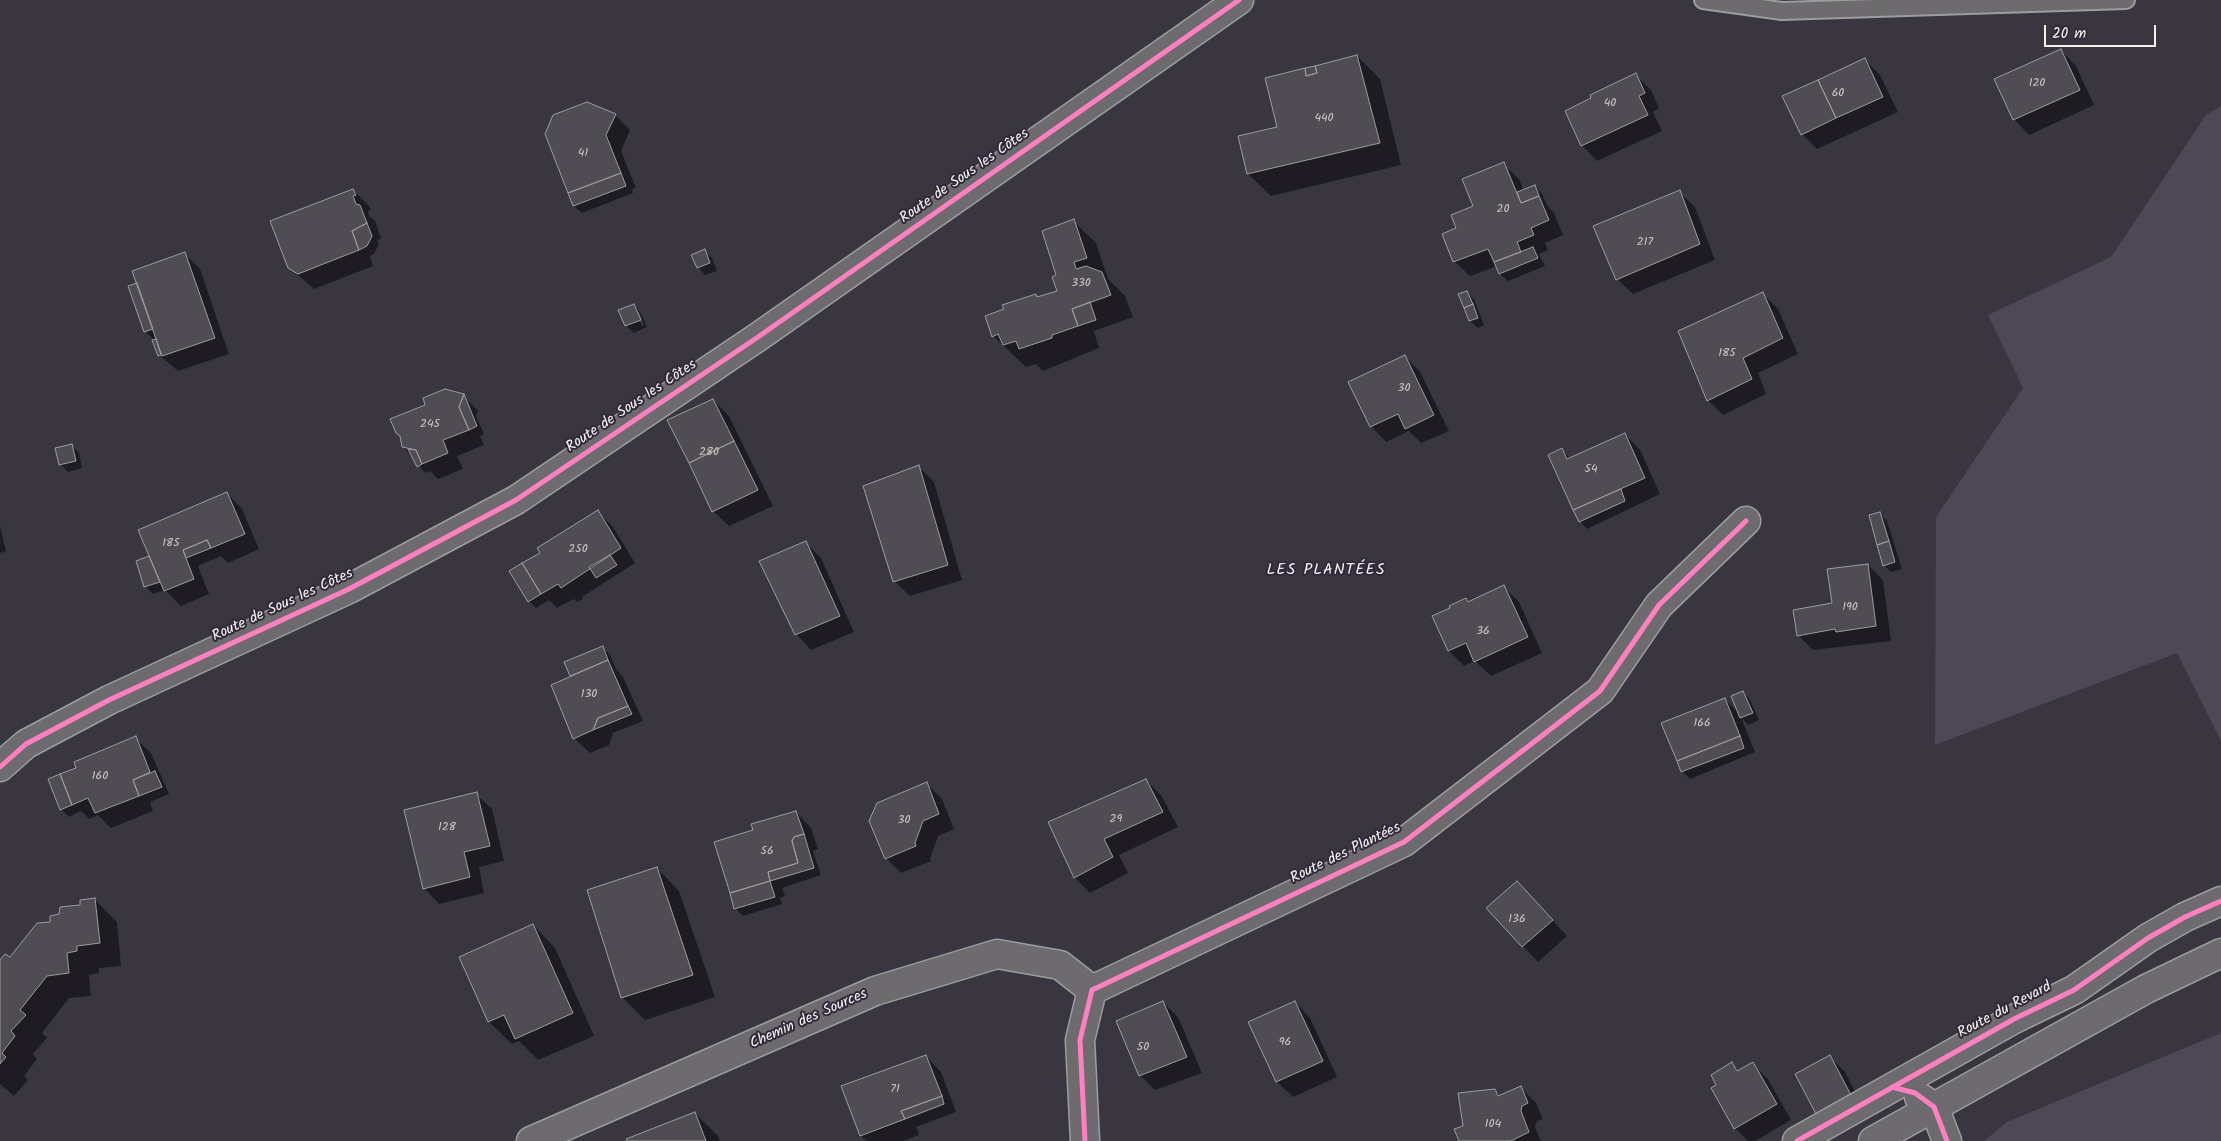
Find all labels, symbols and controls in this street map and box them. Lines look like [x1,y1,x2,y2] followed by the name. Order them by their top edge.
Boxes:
[2046,15,2158,47] scale bar
[2052,22,2086,46] text: 20 m
[2029,77,2045,91] house number: 120
[1832,87,1844,101] house number: 60
[1604,97,1616,111] house number: 40
[1314,112,1334,126] house number: 440
[897,126,1033,228] street label: Route de Sous les Côtes
[578,147,588,161] house number: 41
[1497,203,1509,217] house number: 20
[1637,236,1653,250] house number: 217
[1071,277,1091,291] house number: 330
[1718,347,1736,361] house number: 185
[563,357,701,457] street label: Route de Sous les Côtes
[1398,382,1410,396] house number: 30
[420,418,440,432] house number: 245
[699,446,719,460] house number: 280
[1584,463,1598,477] house number: 54
[162,537,180,551] house number: 185
[568,543,588,557] house number: 250
[1265,561,1387,581] district label: LES PLANTÉES
[210,565,356,647] street label: Route de Sous les Côtes
[1842,601,1858,615] house number: 190
[1476,625,1490,639] house number: 36
[581,688,597,702] house number: 130
[1693,717,1711,731] house number: 166
[92,770,108,784] house number: 160
[1110,813,1122,827] house number: 29
[898,814,910,828] house number: 30
[1288,820,1404,888] street label: Route des Plantées
[438,821,456,835] house number: 128
[760,845,774,859] house number: 56
[1508,913,1526,927] house number: 136
[1955,979,2055,1043] street label: Route du Revard
[747,986,871,1054] street label: Chemin des Sources
[1279,1036,1291,1050] house number: 96
[1137,1041,1149,1055] house number: 50
[890,1083,900,1097] house number: 71
[1485,1118,1501,1132] house number: 104

